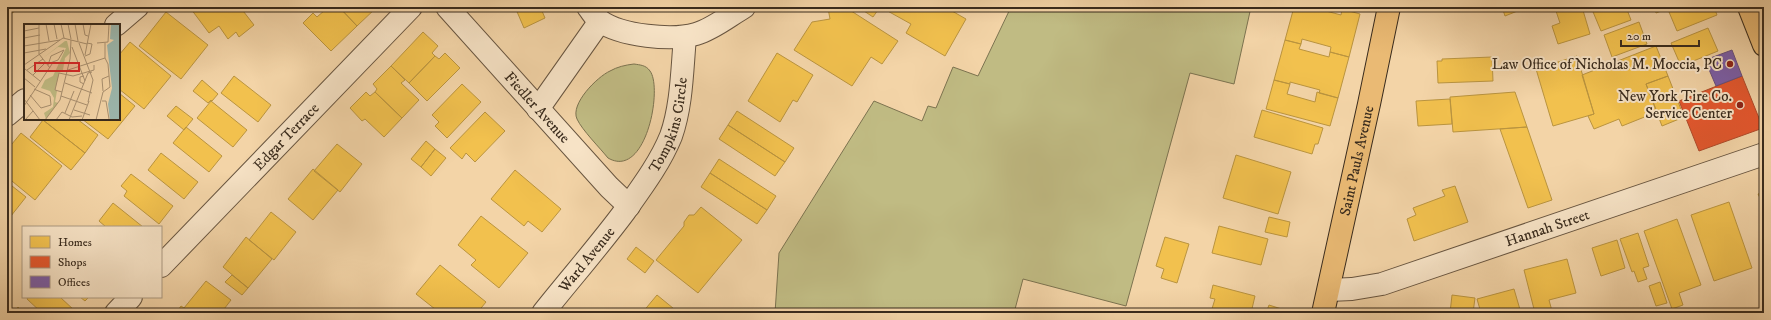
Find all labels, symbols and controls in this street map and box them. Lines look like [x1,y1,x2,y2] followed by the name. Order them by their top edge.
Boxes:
[1621,22,1699,48] scale bar
[24,24,120,120] inset map
[1627,29,1651,44] text: 20 m
[1492,55,1722,74] place label: Law Office of Nicholas M. Moccia, PC
[1725,59,1735,69] marker: Law Office of Nicholas M. Moccia, PC
[500,68,574,147] street label: Fiedler Avenue
[645,77,692,176] street label: Tompkins Circle
[1618,87,1732,123] place label: New York Tire Co. Service Center
[249,99,323,175] street label: Edgar Terrace
[1735,100,1745,110] marker: New York Tire Co. Service Center
[1336,104,1378,218] street label: Saint Pauls Avenue
[1503,205,1592,251] street label: Hannah Street
[554,223,619,297] street label: Ward Avenue
[22,226,162,298] legend
[58,235,92,250] text: Homes
[58,255,86,270] text: Shops
[58,275,90,290] text: Offices

